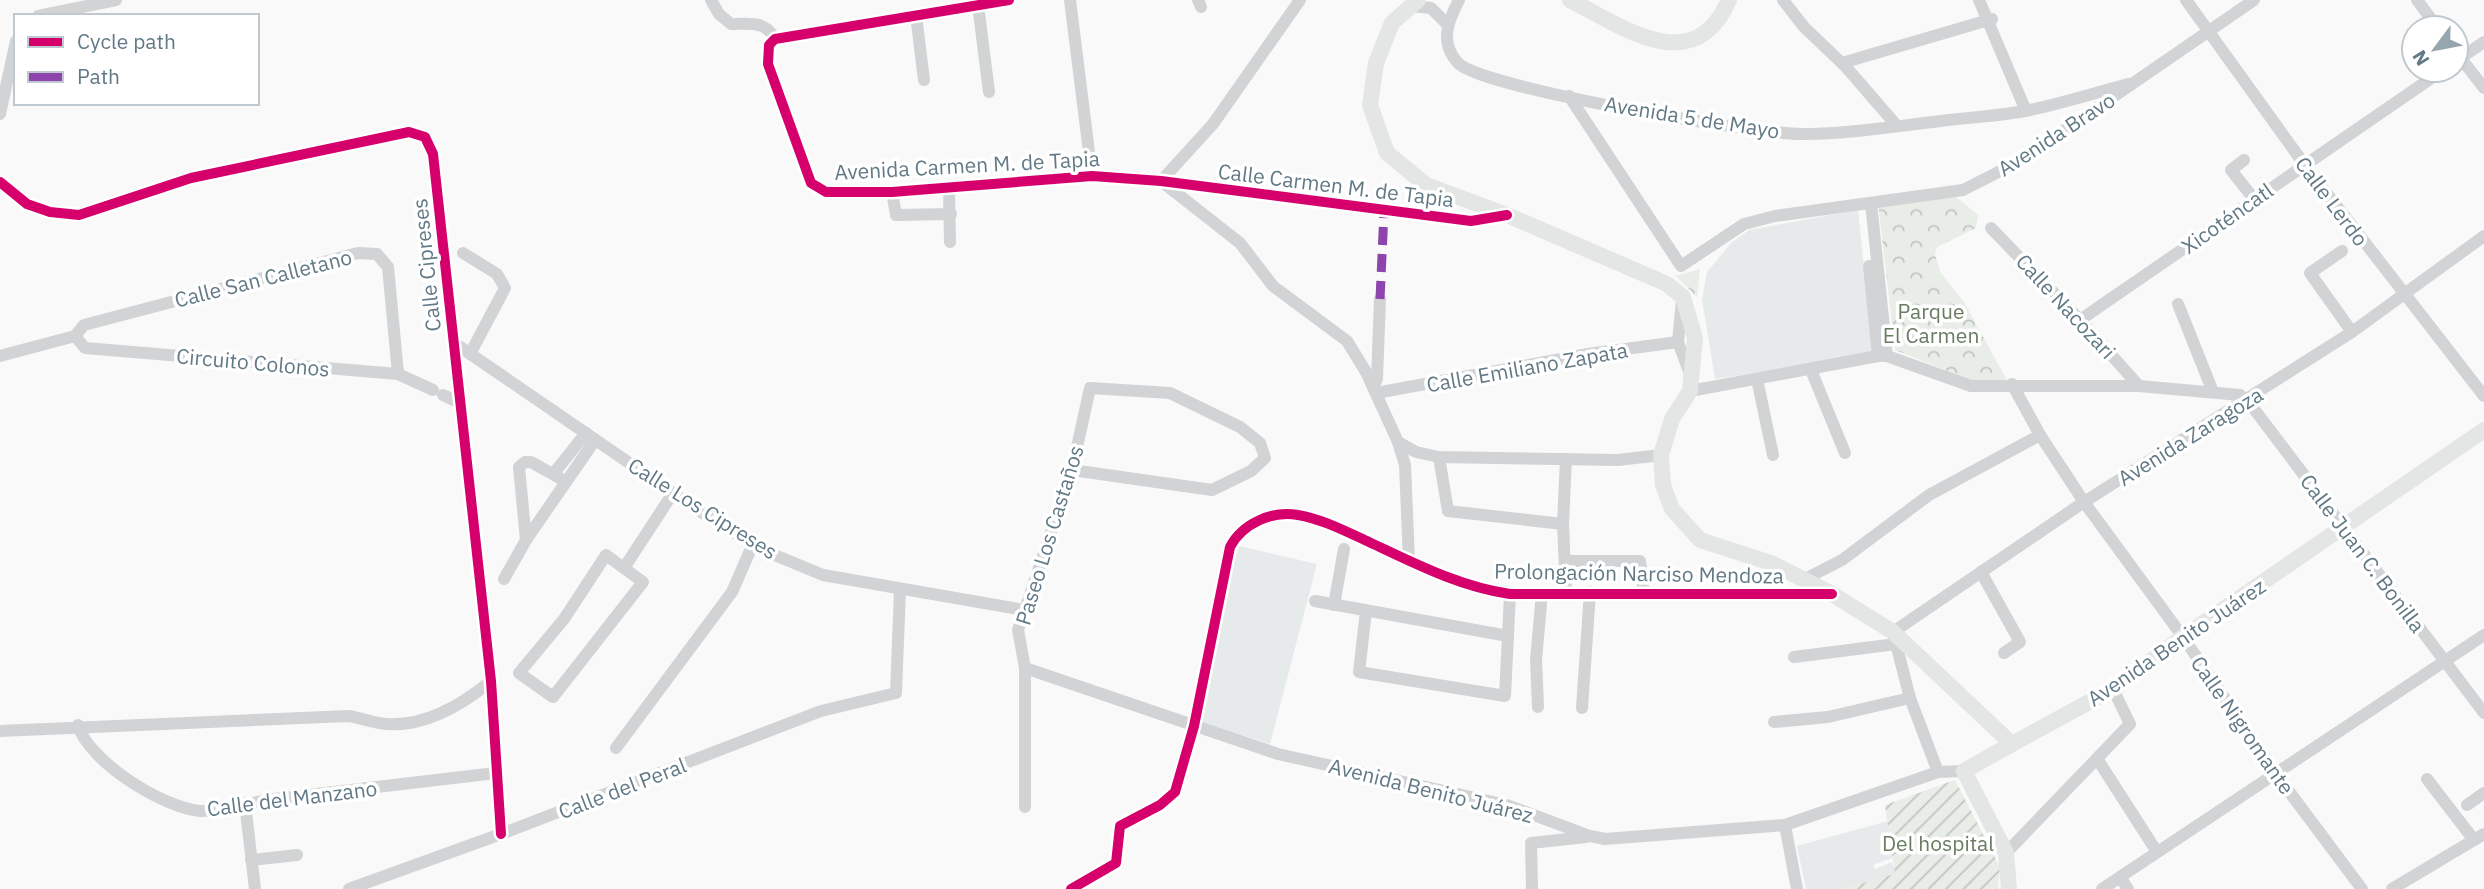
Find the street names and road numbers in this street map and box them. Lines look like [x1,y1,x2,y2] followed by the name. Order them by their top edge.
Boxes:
[1992,86,2120,182] street label: Avenida Bravo
[1603,89,1781,145] street label: Avenida 5 de Mayo
[834,144,1100,186] street label: Avenida Carmen M. de Tapia
[2289,150,2375,252] street label: Calle Lerdo
[1216,157,1456,213] street label: Calle Carmen M. de Tapia
[2176,176,2279,260] street label: Xicoténcatl
[405,197,447,333] street label: Calle Cipreses
[171,242,355,314] street label: Calle San Calletano
[2010,247,2122,365] street label: Calle Nacozari
[1424,335,1630,399] street label: Calle Emiliano Zapata
[175,341,331,383] street label: Circuito Colonos
[2112,380,2268,492] street label: Avenida Zaragoza
[1008,442,1090,628] street label: Paseo Los Castaños
[623,451,783,565] street label: Calle Los Cipreses
[2294,468,2432,638] street label: Calle Juan C. Bonilla
[1494,556,1784,590] street label: Prolongación Narciso Mendoza
[2081,572,2271,712] street label: Avenida Benito Juárez
[2185,650,2301,800] street label: Calle Nigromante
[554,751,690,825] street label: Calle del Peral
[1326,751,1536,829] street label: Avenida Benito Juárez
[205,774,379,822] street label: Calle del Manzano

